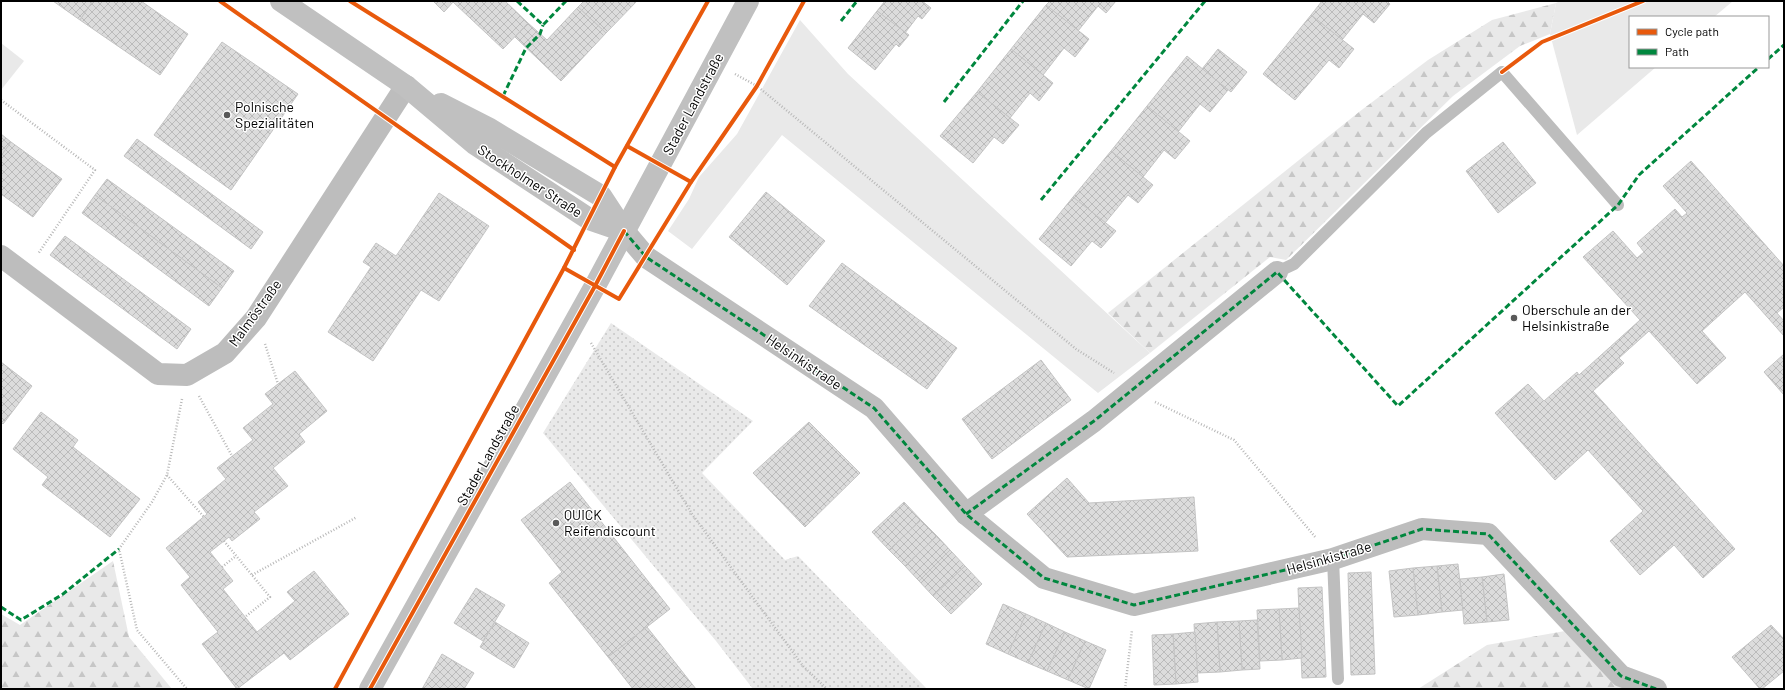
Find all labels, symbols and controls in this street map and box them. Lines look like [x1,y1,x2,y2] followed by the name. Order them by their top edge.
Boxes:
[1629,16,1769,68] legend
[1665,24,1719,38] text: Cycle path
[1665,44,1689,58] text: Path
[659,50,727,158] street label: Stader Landstraße
[235,98,314,131] place label: Polnische Spezialitäten
[222,110,232,120] marker: Polnische Spezialitäten
[475,141,586,221] street label: Stockholmer Straße
[225,276,285,350] street label: Malmöstraße
[1522,301,1631,334] place label: Oberschule an der Helsinkistraße
[1509,313,1519,323] marker: Oberschule an der Helsinkistraße
[763,330,845,393] street label: Helsinkistraße
[453,401,522,508] street label: Stader Landstraße
[564,506,656,539] place label: QUICK Reifendiscount
[551,518,561,528] marker: QUICK Reifendiscount
[1284,537,1373,578] street label: Helsinkistraße

